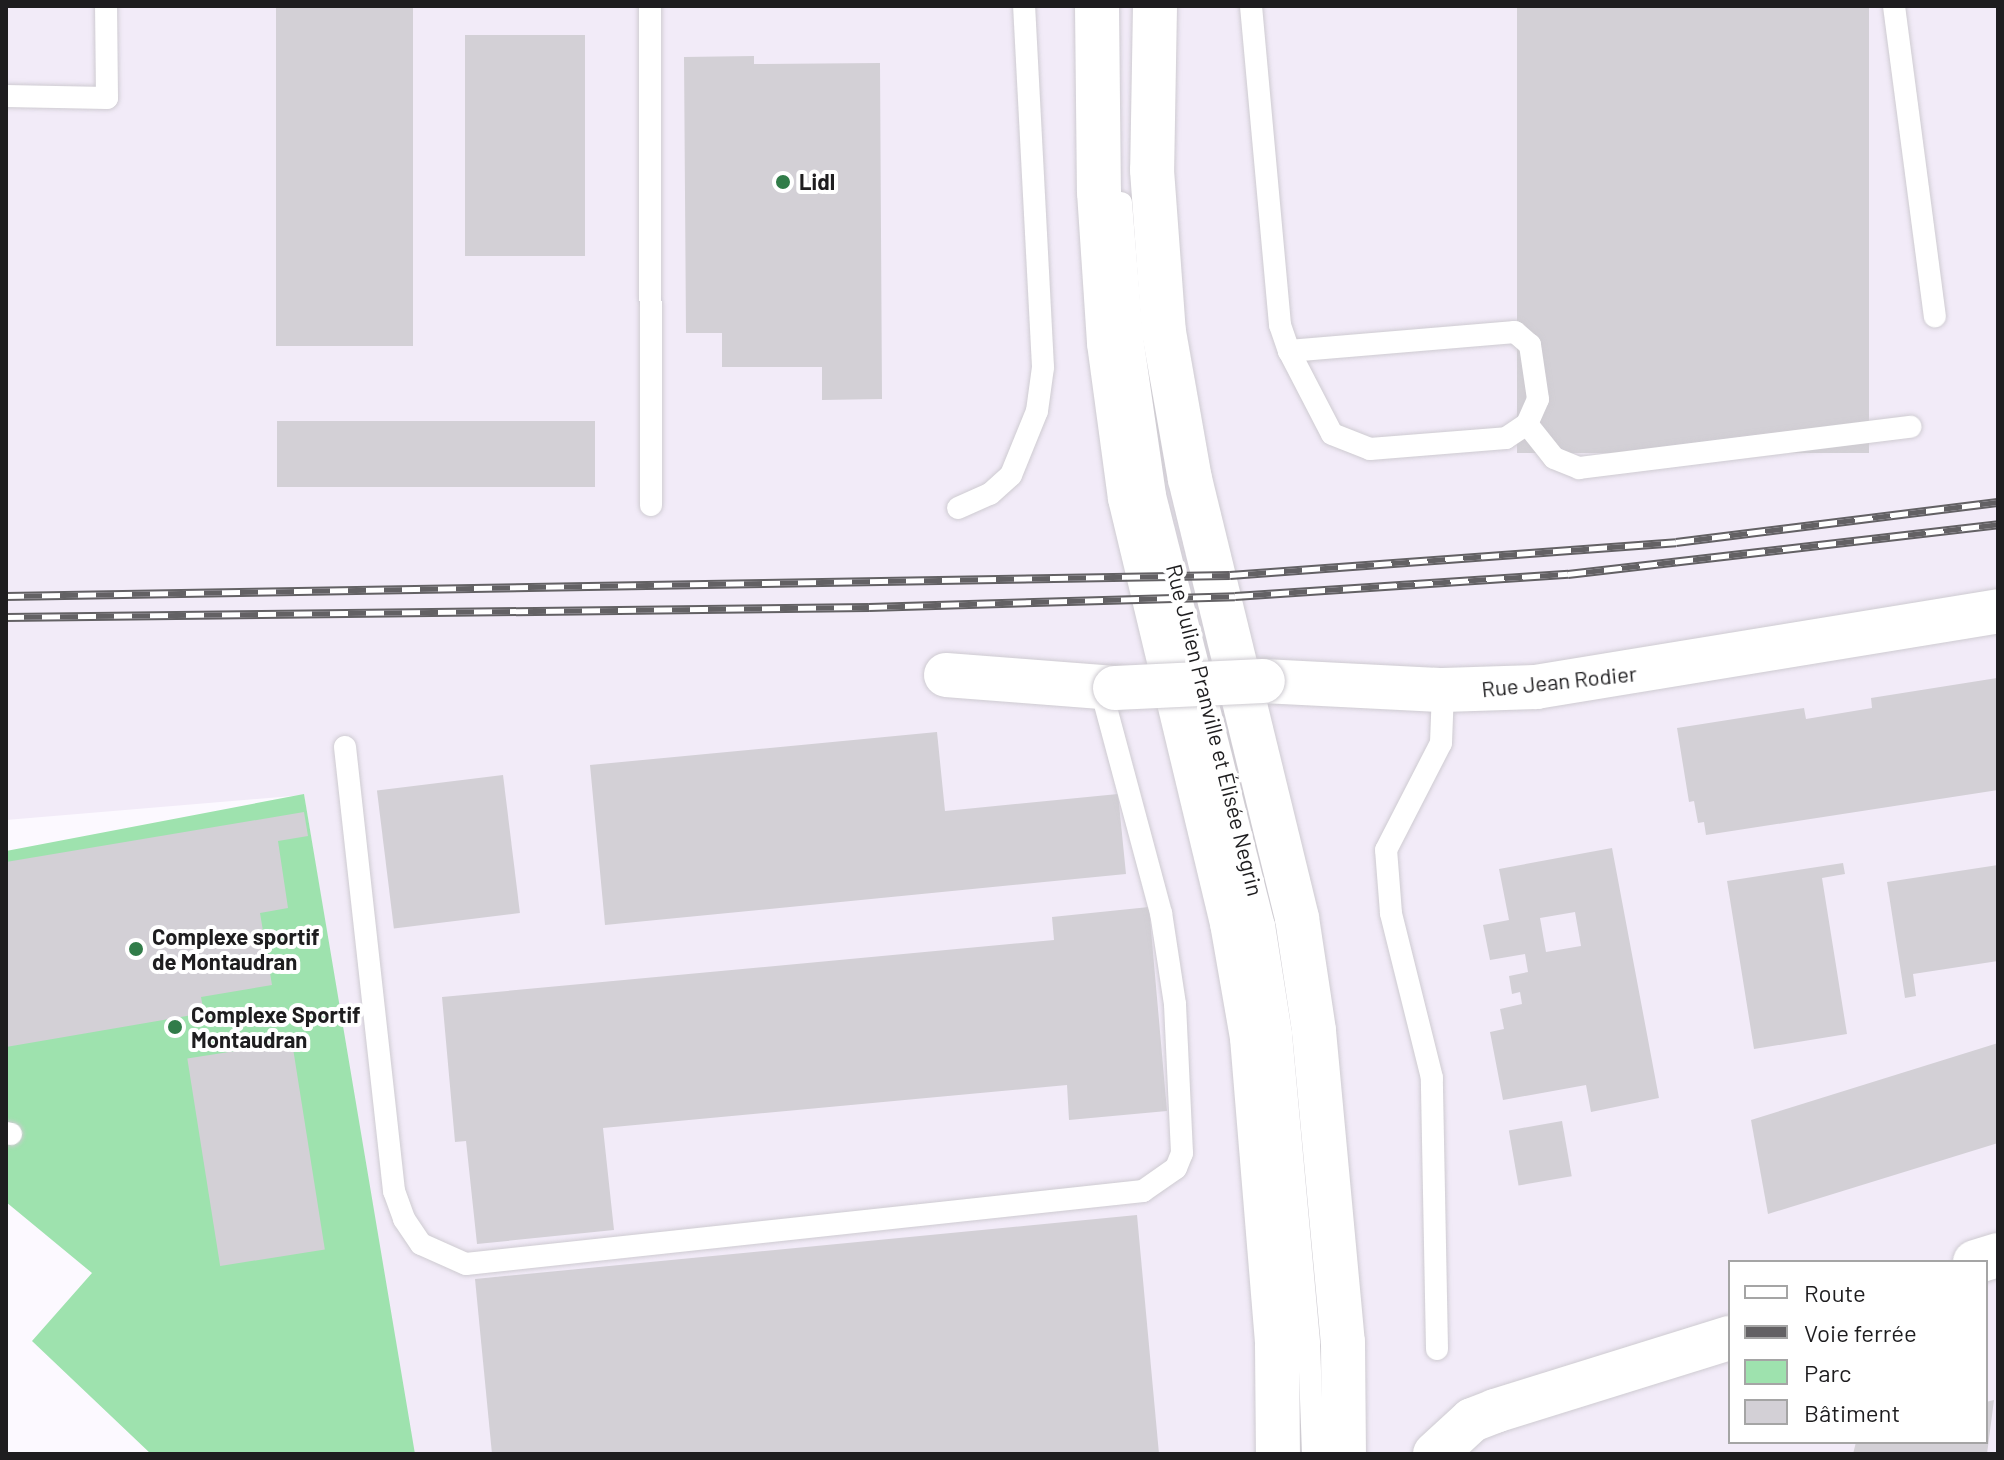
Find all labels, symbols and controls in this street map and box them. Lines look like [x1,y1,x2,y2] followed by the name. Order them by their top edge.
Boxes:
[799,169,835,195] place label: Lidl
[774,173,792,191] marker: Lidl
[1161,561,1269,899] street label: Rue Julien Pranville et Élisée Negrin
[1480,660,1638,702] street label: Rue Jean Rodier
[152,923,320,974] place label: Complexe sportif de Montaudran
[127,940,145,958] marker: Complexe sportif de Montaudran
[191,1001,361,1052] place label: Complexe Sportif Montaudran
[166,1018,184,1036] marker: Complexe Sportif Montaudran
[1728,1260,1988,1444] legend
[1804,1278,1866,1307] text: Route
[1804,1318,1917,1347] text: Voie ferrée
[1804,1358,1852,1387] text: Parc
[1804,1398,1900,1427] text: Bâtiment

